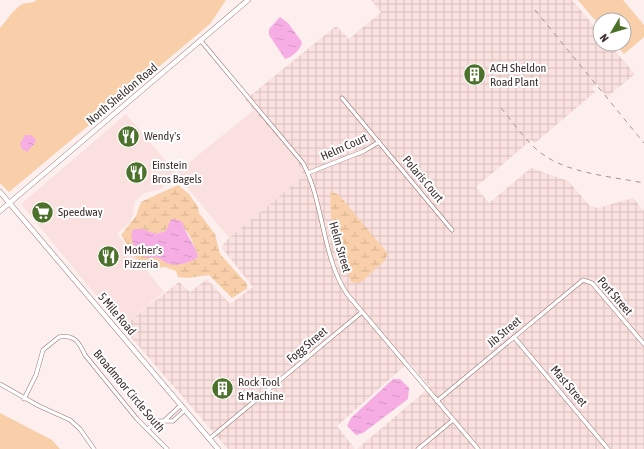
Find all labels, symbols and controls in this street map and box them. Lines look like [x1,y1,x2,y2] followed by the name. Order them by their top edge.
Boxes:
[592,12,632,52] north arrow
[597,32,611,44] text: N
[84,60,160,128] street label: North Sheldon Road
[490,61,546,89] place label: ACH Sheldon Road Plant
[462,62,488,88] building icon: ACH Sheldon Road Plant
[115,123,141,149] restaurant icon: Wendy's
[144,129,180,143] place label: Wendy's
[318,130,370,163] street label: Helm Court
[400,153,447,205] street label: Polaris Court
[152,158,202,186] place label: Einstein Bros Bagels
[123,159,149,185] restaurant icon: Einstein Bros Bagels
[30,199,56,225] supermarket icon: Speedway
[58,205,103,219] place label: Speedway
[326,220,354,275] street label: Helm Street
[124,243,162,271] place label: Mother's Pizzeria
[96,244,122,270] restaurant icon: Mother's Pizzeria
[595,274,636,318] street label: Port Street
[95,290,139,338] street label: 5 Mile Road
[484,313,524,350] street label: Jib Street
[284,324,330,366] street label: Fogg Street
[90,347,168,435] street label: Broadmoor Circle South
[548,363,591,410] street label: Mast Street
[238,375,284,403] place label: Rock Tool & Machine
[209,376,235,402] building icon: Rock Tool & Machine

